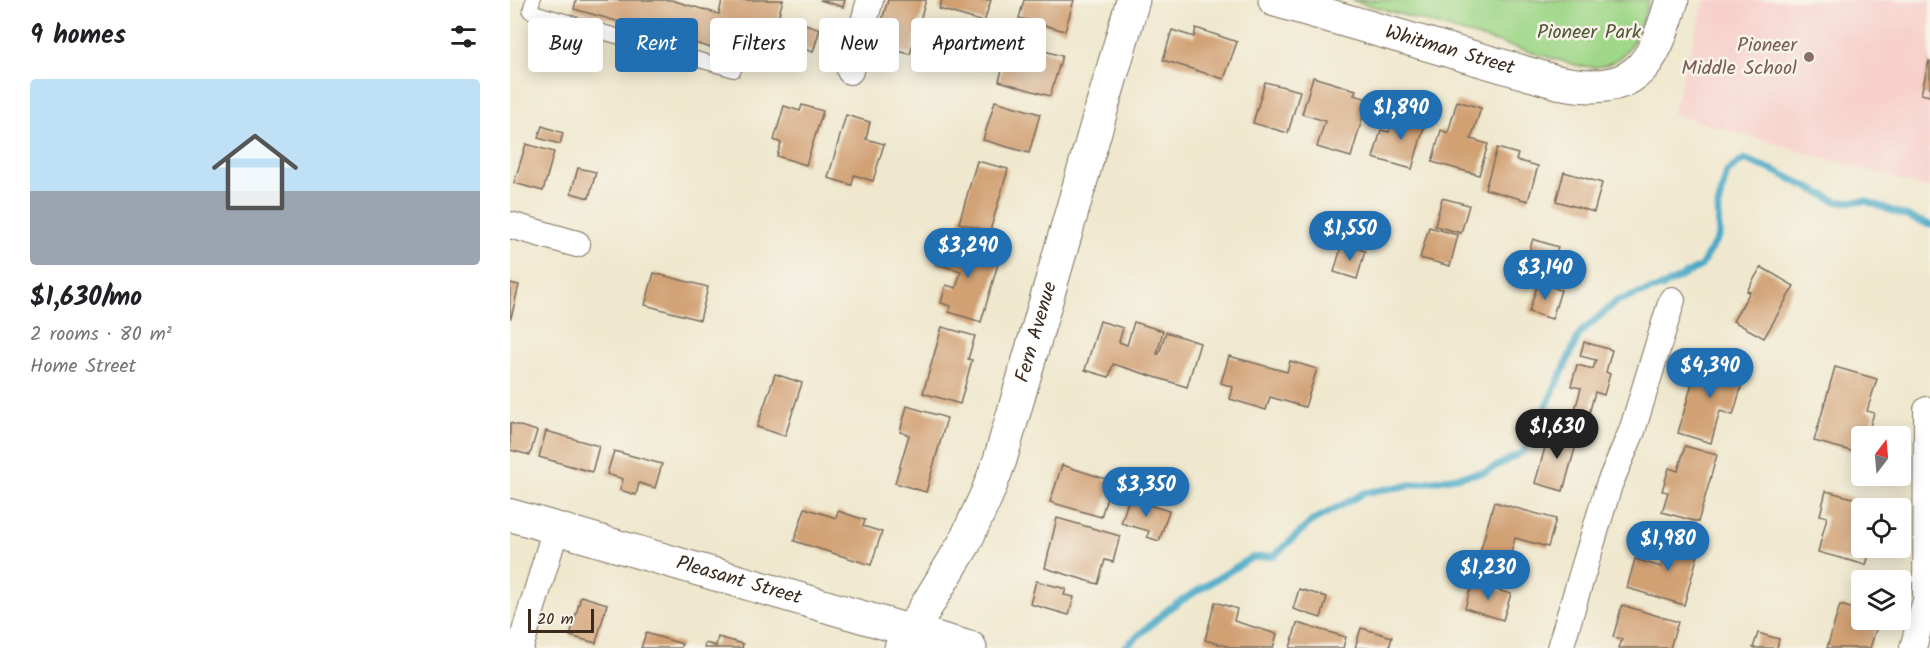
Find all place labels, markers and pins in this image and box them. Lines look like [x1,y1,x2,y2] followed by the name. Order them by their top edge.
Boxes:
[1681,30,1798,85] place label: Pioneer Middle School
[1802,50,1816,64] marker: Pioneer Middle School
[1352,90,1450,141] pin: $1,890
[1301,211,1399,262] pin: $1,550
[919,228,1017,279] pin: $3,290
[1496,250,1594,301] pin: $3,140
[1661,348,1759,399] pin: $4,390
[1508,409,1606,460] pin: $1,630
[1097,467,1195,518] pin: $3,350
[1619,521,1717,572] pin: $1,980
[1439,550,1537,601] pin: $1,230

